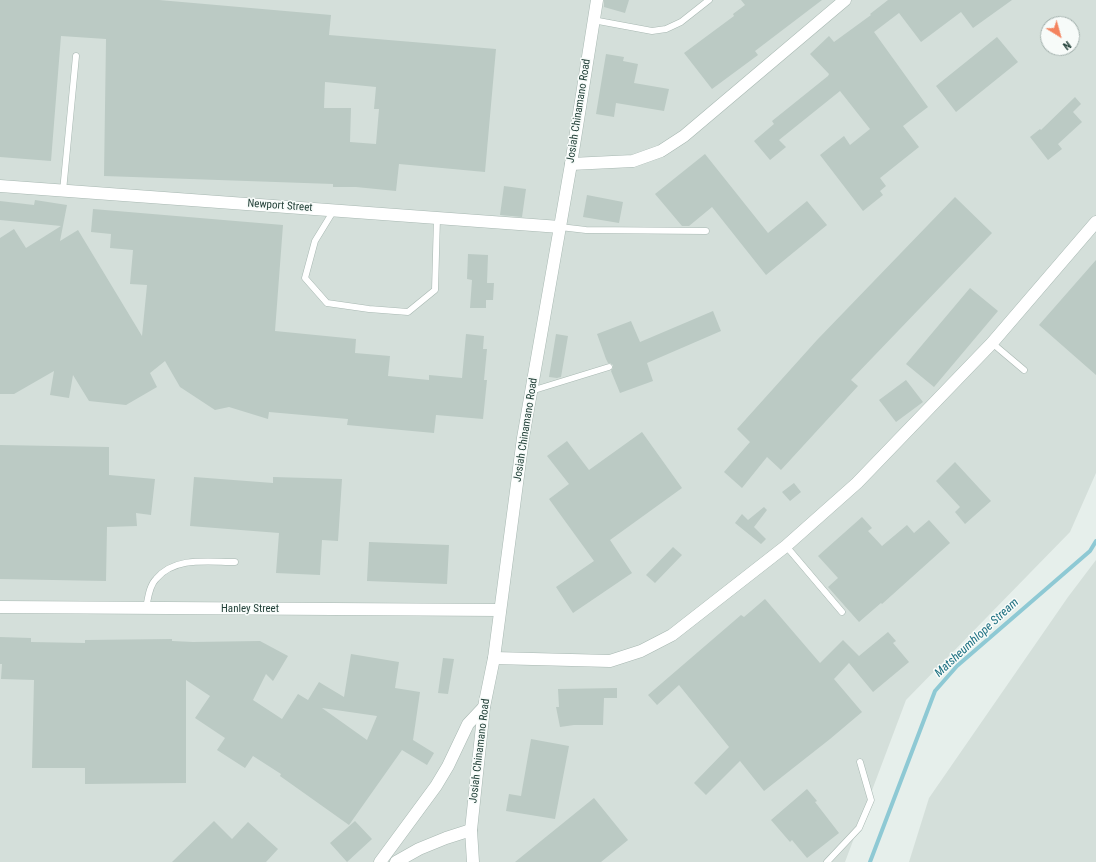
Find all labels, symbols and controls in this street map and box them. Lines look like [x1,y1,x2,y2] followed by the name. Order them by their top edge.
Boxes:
[1040,16,1080,56] north arrow
[1060,38,1074,52] text: N
[564,58,594,164] street label: Josiah Chinamano Road
[247,197,313,215] street label: Newport Street
[511,377,541,483] street label: Josiah Chinamano Road
[932,595,1022,681] water label: Matsheumhlope Stream
[221,602,279,616] street label: Hanley Street
[467,698,493,804] street label: Josiah Chinamano Road

